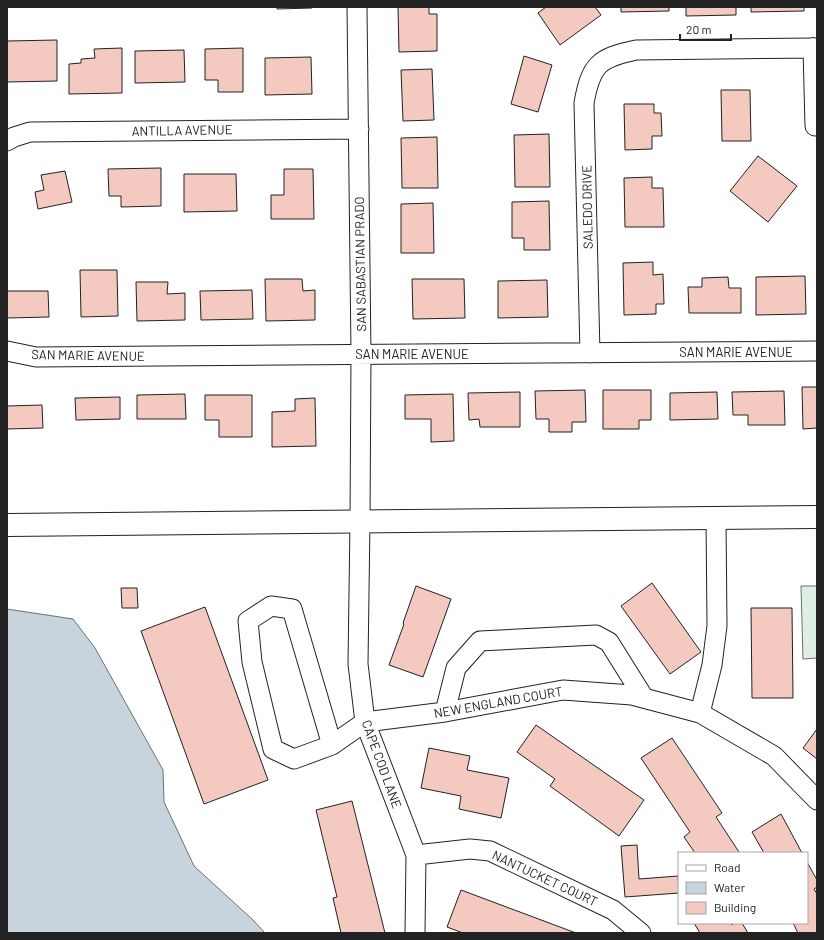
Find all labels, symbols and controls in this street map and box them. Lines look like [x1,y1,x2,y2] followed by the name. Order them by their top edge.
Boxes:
[680,16,731,42] scale bar
[686,22,712,36] text: 20 m
[131,121,233,139] street label: ANTILLA AVENUE
[578,165,596,249] street label: SALEDO DRIVE
[351,196,369,332] street label: SAN SABASTIAN PRADO
[679,344,793,360] street label: SAN MARIE AVENUE
[31,346,145,364] street label: SAN MARIE AVENUE
[355,346,469,362] street label: SAN MARIE AVENUE
[433,683,563,721] street label: NEW ENGLAND COURT
[359,718,405,810] street label: CAPE COD LANE
[490,847,600,909] street label: NANTUCKET COURT
[678,852,808,924] legend
[714,860,741,874] text: Road
[714,880,746,894] text: Water
[714,900,756,914] text: Building

